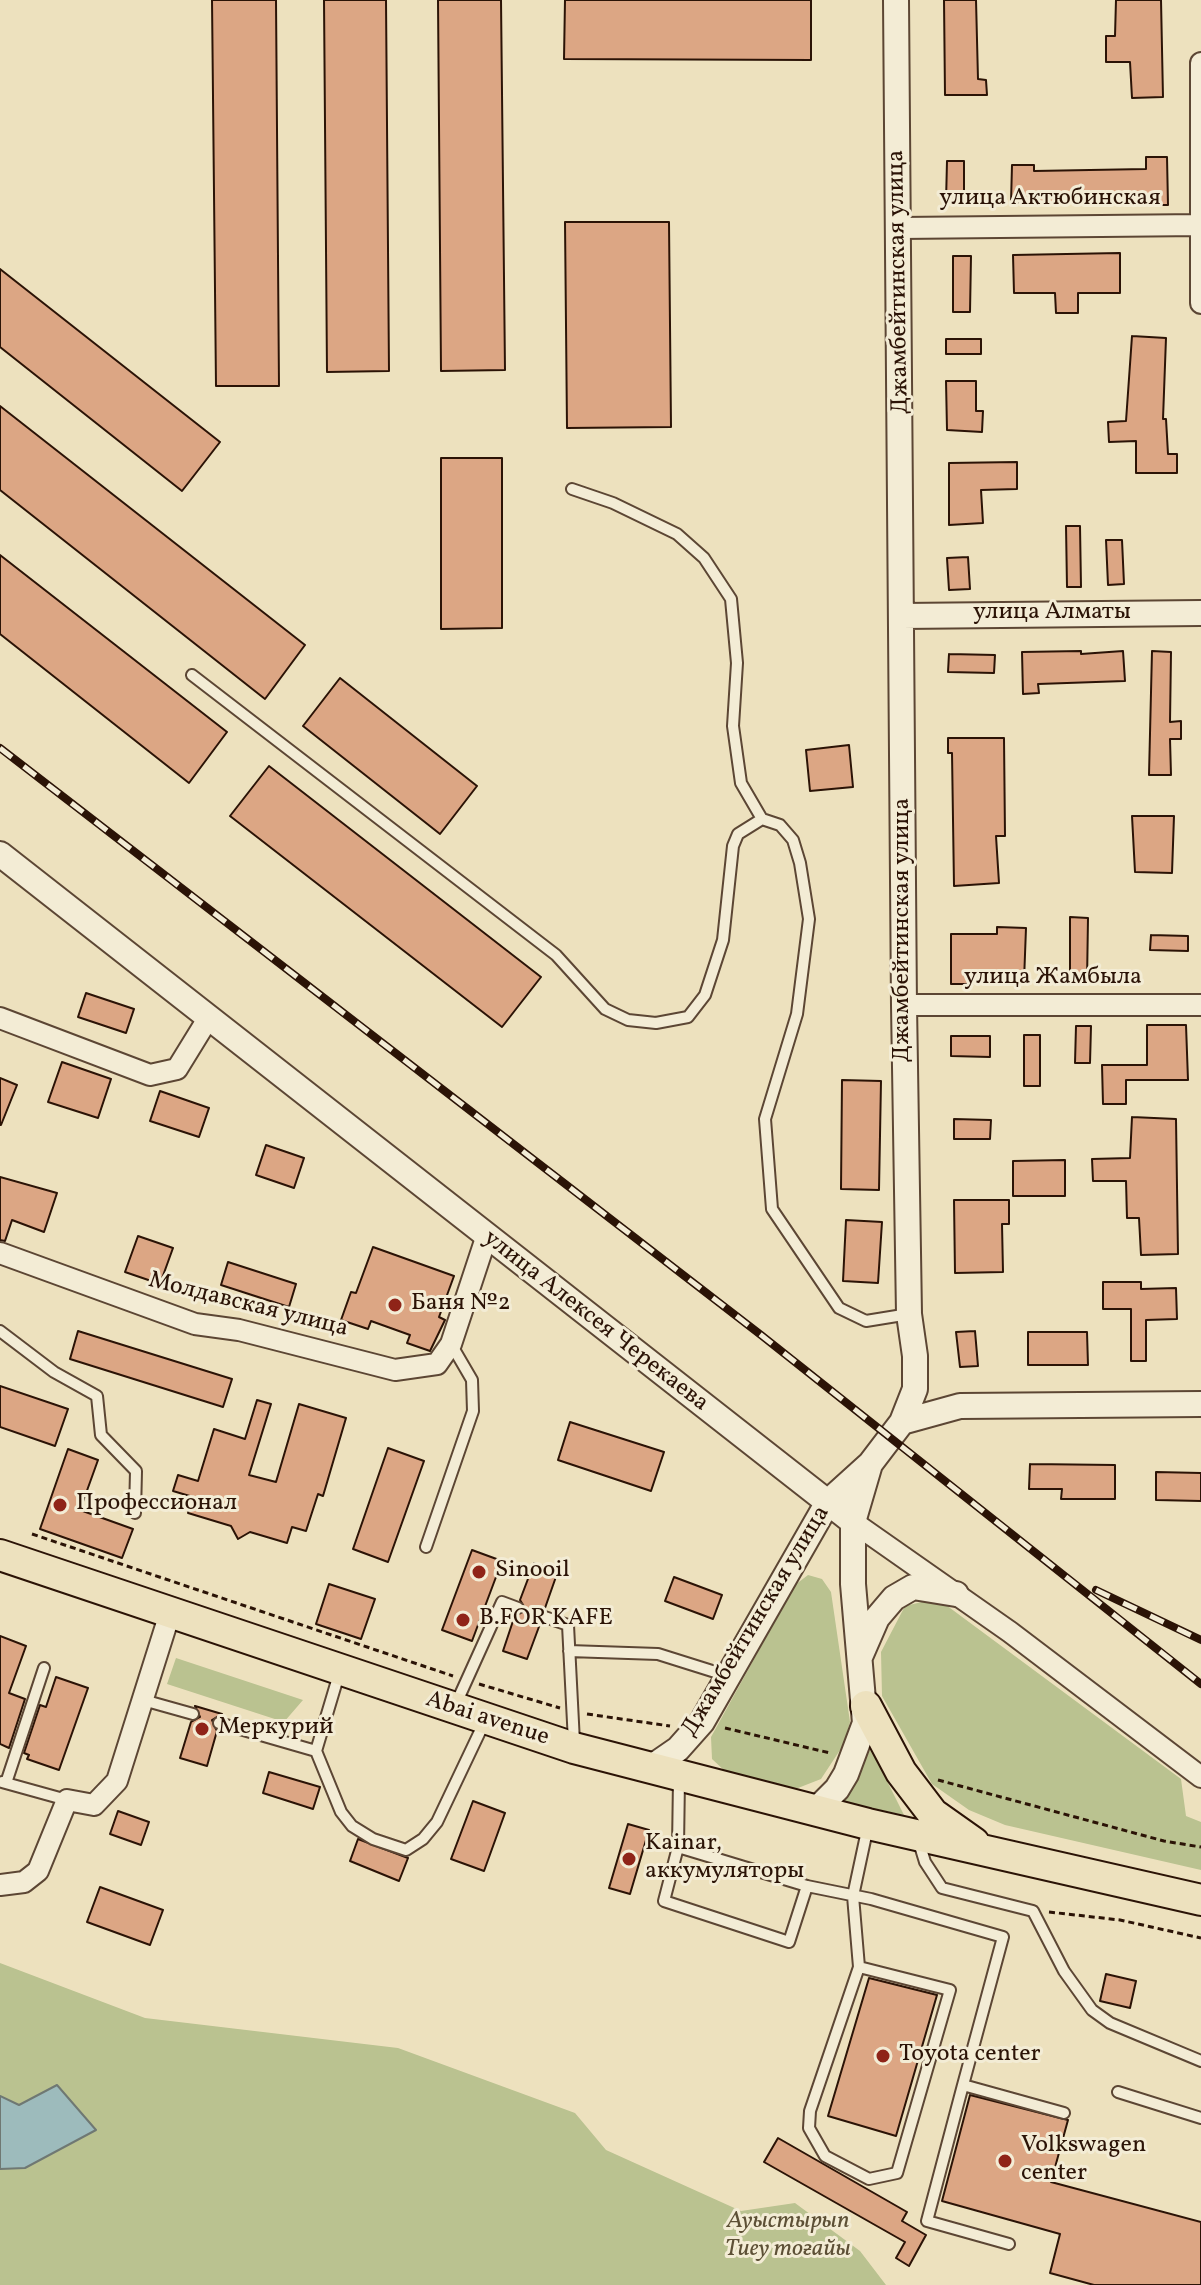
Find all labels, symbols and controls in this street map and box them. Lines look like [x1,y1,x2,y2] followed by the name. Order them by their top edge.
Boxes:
[883,150,917,414] street label: Джамбейтинская улица
[939,186,1161,214] street label: улица Актюбинская
[973,600,1131,628] street label: улица Алматы
[890,798,918,1062] street label: Джамбейтинская улица
[964,965,1142,993] street label: улица Жамбыла
[476,1225,714,1419] street label: улица Алексея Черекаева
[145,1267,351,1345] street label: Молдавская улица
[411,1291,511,1319] place label: Баня №2
[386,1296,404,1314] marker: Баня №2
[76,1491,237,1519] place label: Профессионал
[51,1496,69,1514] marker: Профессионал
[677,1501,837,1743] street label: Джамбейтинская улица
[495,1558,570,1586] place label: Sinooil
[470,1563,488,1581] marker: Sinooil
[479,1606,613,1634] place label: B.FOR KAFE
[454,1611,472,1629] marker: B.FOR KAFE
[422,1686,552,1754] street label: Abai avenue
[218,1715,334,1743] place label: Меркурий
[193,1720,211,1738] marker: Меркурий
[645,1831,804,1887] place label: Kainar, аккумуляторы
[620,1850,638,1868] marker: Kainar, аккумуляторы
[899,2042,1041,2070] place label: Toyota center
[874,2047,892,2065] marker: Toyota center
[1021,2133,1146,2189] place label: Volkswagen center
[996,2152,1014,2170] marker: Volkswagen center
[725,2209,851,2265] park label: Ауыстырып Тиеу тоғайы

